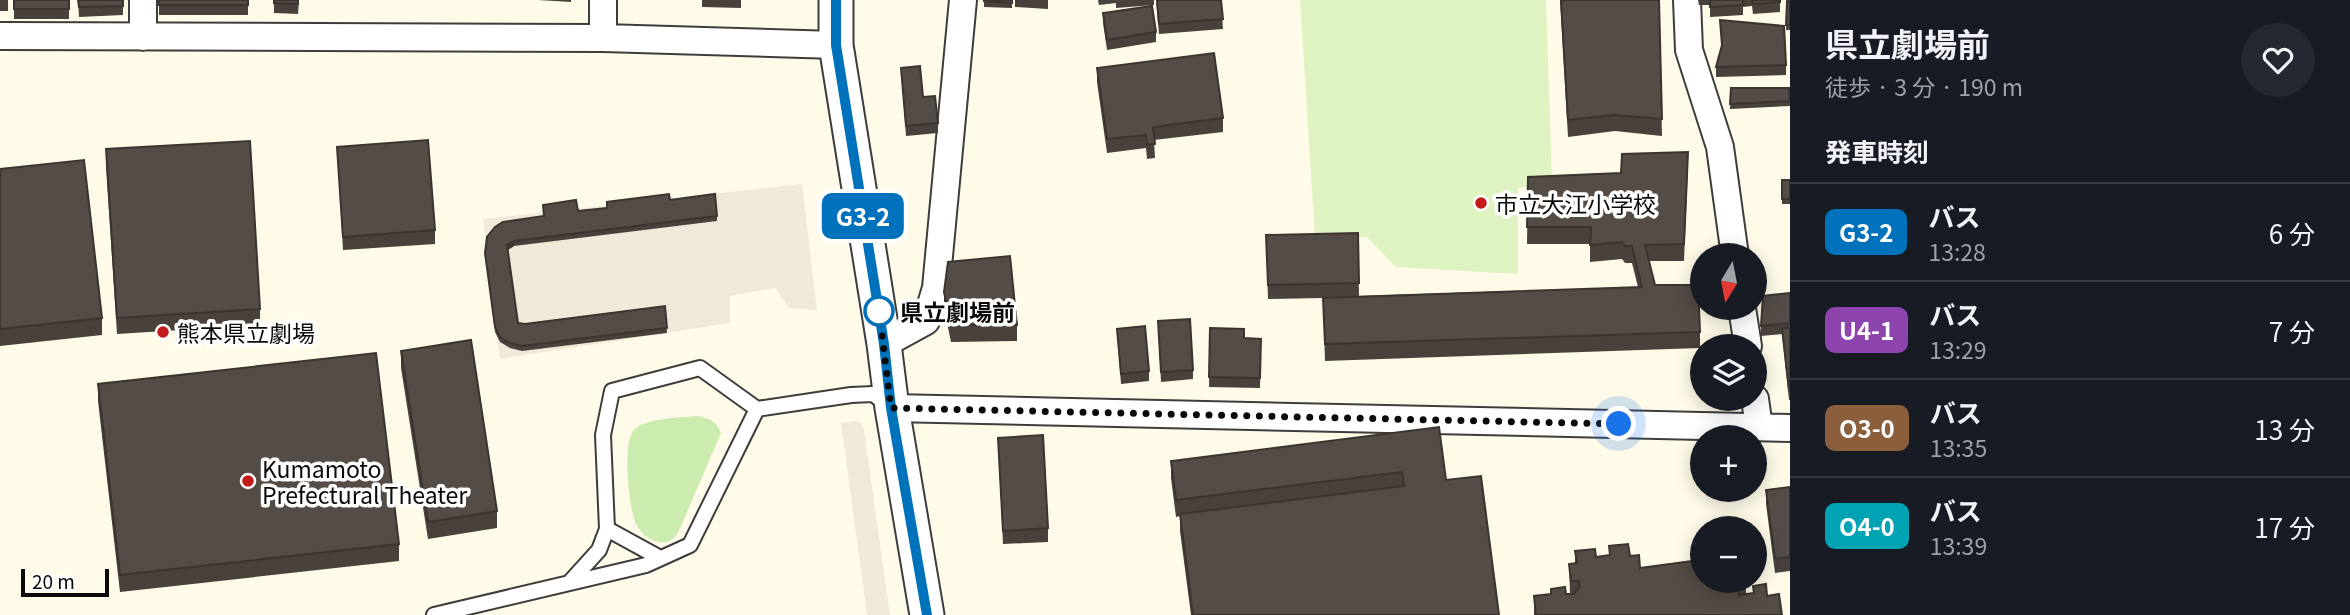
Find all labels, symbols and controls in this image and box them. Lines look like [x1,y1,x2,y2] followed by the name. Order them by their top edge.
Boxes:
[1825,19,1990,67] text: 県立劇場前
[2241,23,2315,97] button: heart
[1825,69,2023,103] text: 徒歩 · 3 分 · 190 m
[1825,132,1929,169] text: 発車時刻
[1495,186,1656,220] place label: 市立大江小学校
[814,193,912,239] line badge: G3-2
[1473,195,1489,211] marker: 市立大江小学校
[1928,197,1980,234] text: バス
[836,198,890,233] text: G3-2
[1839,214,1893,249] text: G3-2
[2269,214,2315,251] text: 6 分
[1928,234,1986,268] text: 13:28
[1690,243,1768,320] north arrow
[1690,243,1767,593] map controls
[900,294,1015,328] place label: 県立劇場前
[1929,295,1981,332] text: バス
[864,296,894,326] marker: 県立劇場前
[1839,312,1894,347] text: U4-1
[2269,312,2315,349] text: 7 分
[177,315,315,349] place label: 熊本県立劇場
[155,324,171,340] marker: 熊本県立劇場
[1929,332,1987,366] text: 13:29
[1690,334,1767,411] button: layers
[1930,393,1982,430] text: バス
[1601,406,1636,441] your location
[1839,410,1895,445] text: O3-0
[2254,410,2315,447] text: 13 分
[1690,425,1767,502] button: +
[1930,430,1987,464] text: 13:35
[262,451,467,511] place label: Kumamoto Prefectural Theater
[240,473,256,489] marker: Kumamoto Prefectural Theater
[1930,491,1982,528] text: バス
[1839,508,1895,543] text: O4-0
[2254,508,2315,545] text: 17 分
[1690,516,1767,593] button: −
[1930,528,1987,562] text: 13:39
[21,566,108,598] scale bar
[32,567,75,594] text: 20 m

